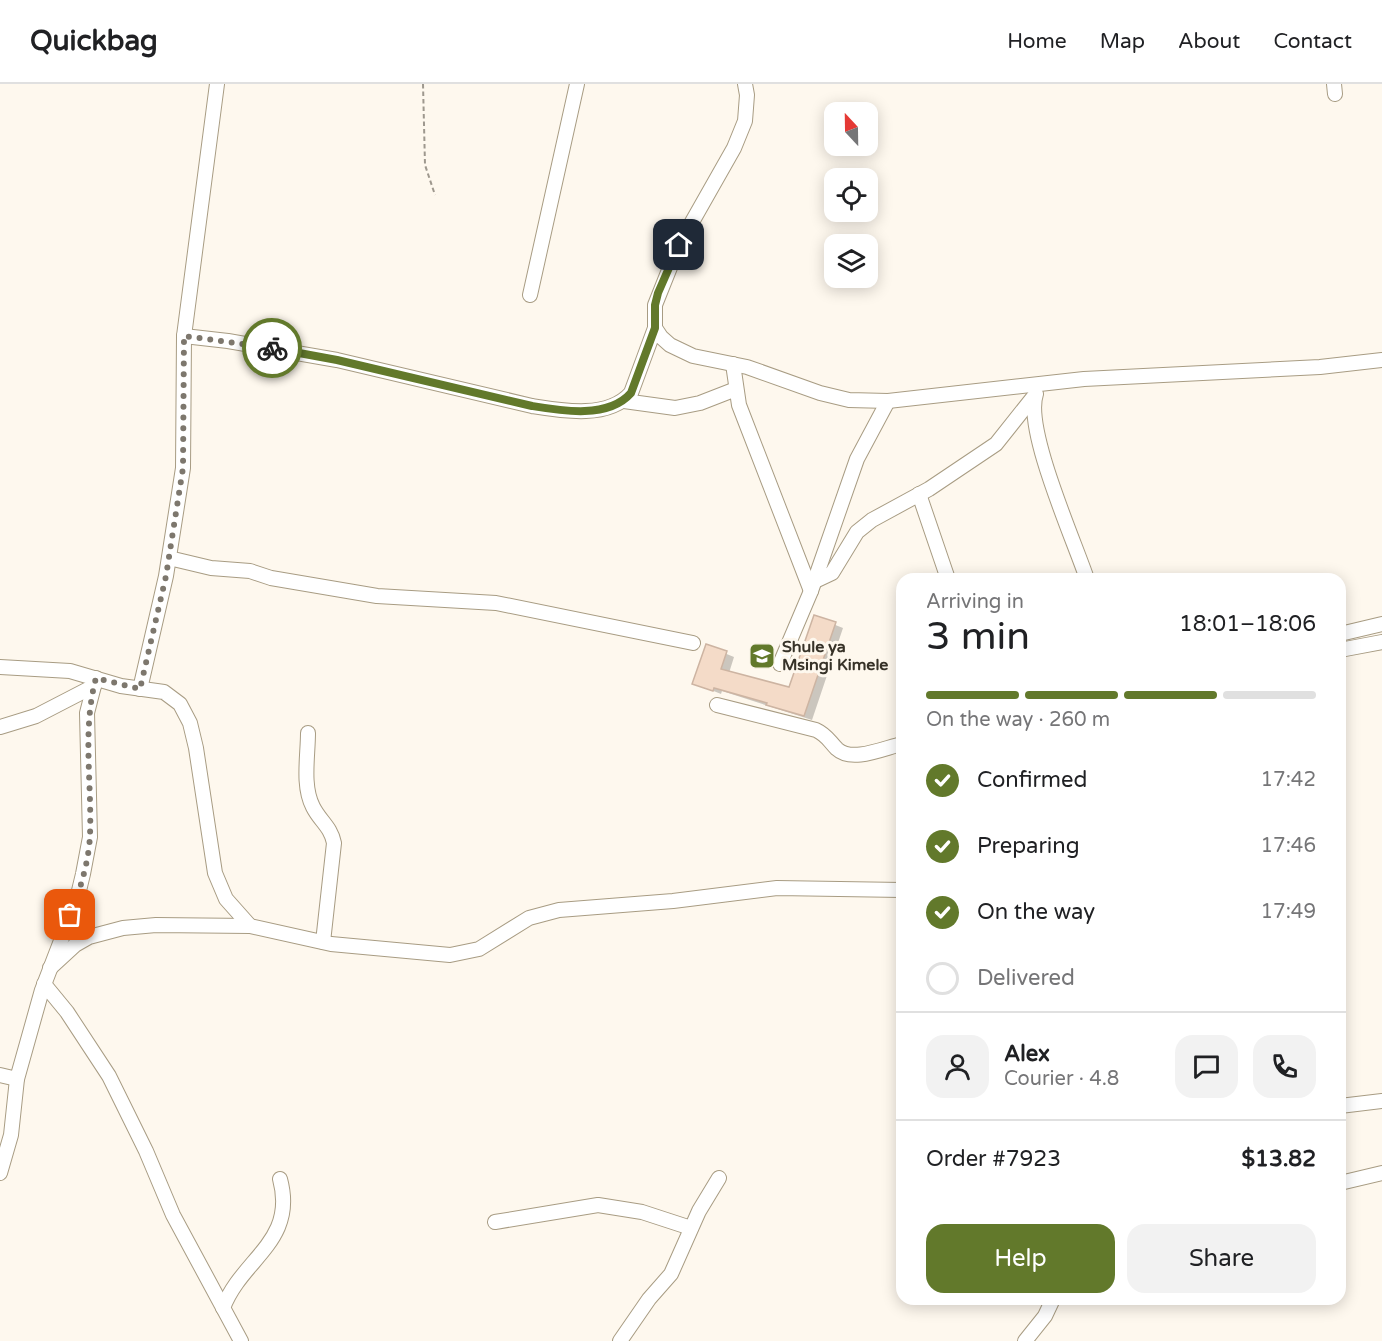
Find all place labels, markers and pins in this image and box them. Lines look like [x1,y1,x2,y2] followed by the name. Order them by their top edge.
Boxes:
[653,219,704,270] pin
[782,637,888,675] place label: Shule ya Msingi Kimele
[747,641,777,671] school or university icon: Shule ya Msingi Kimele
[44,889,95,940] pin

